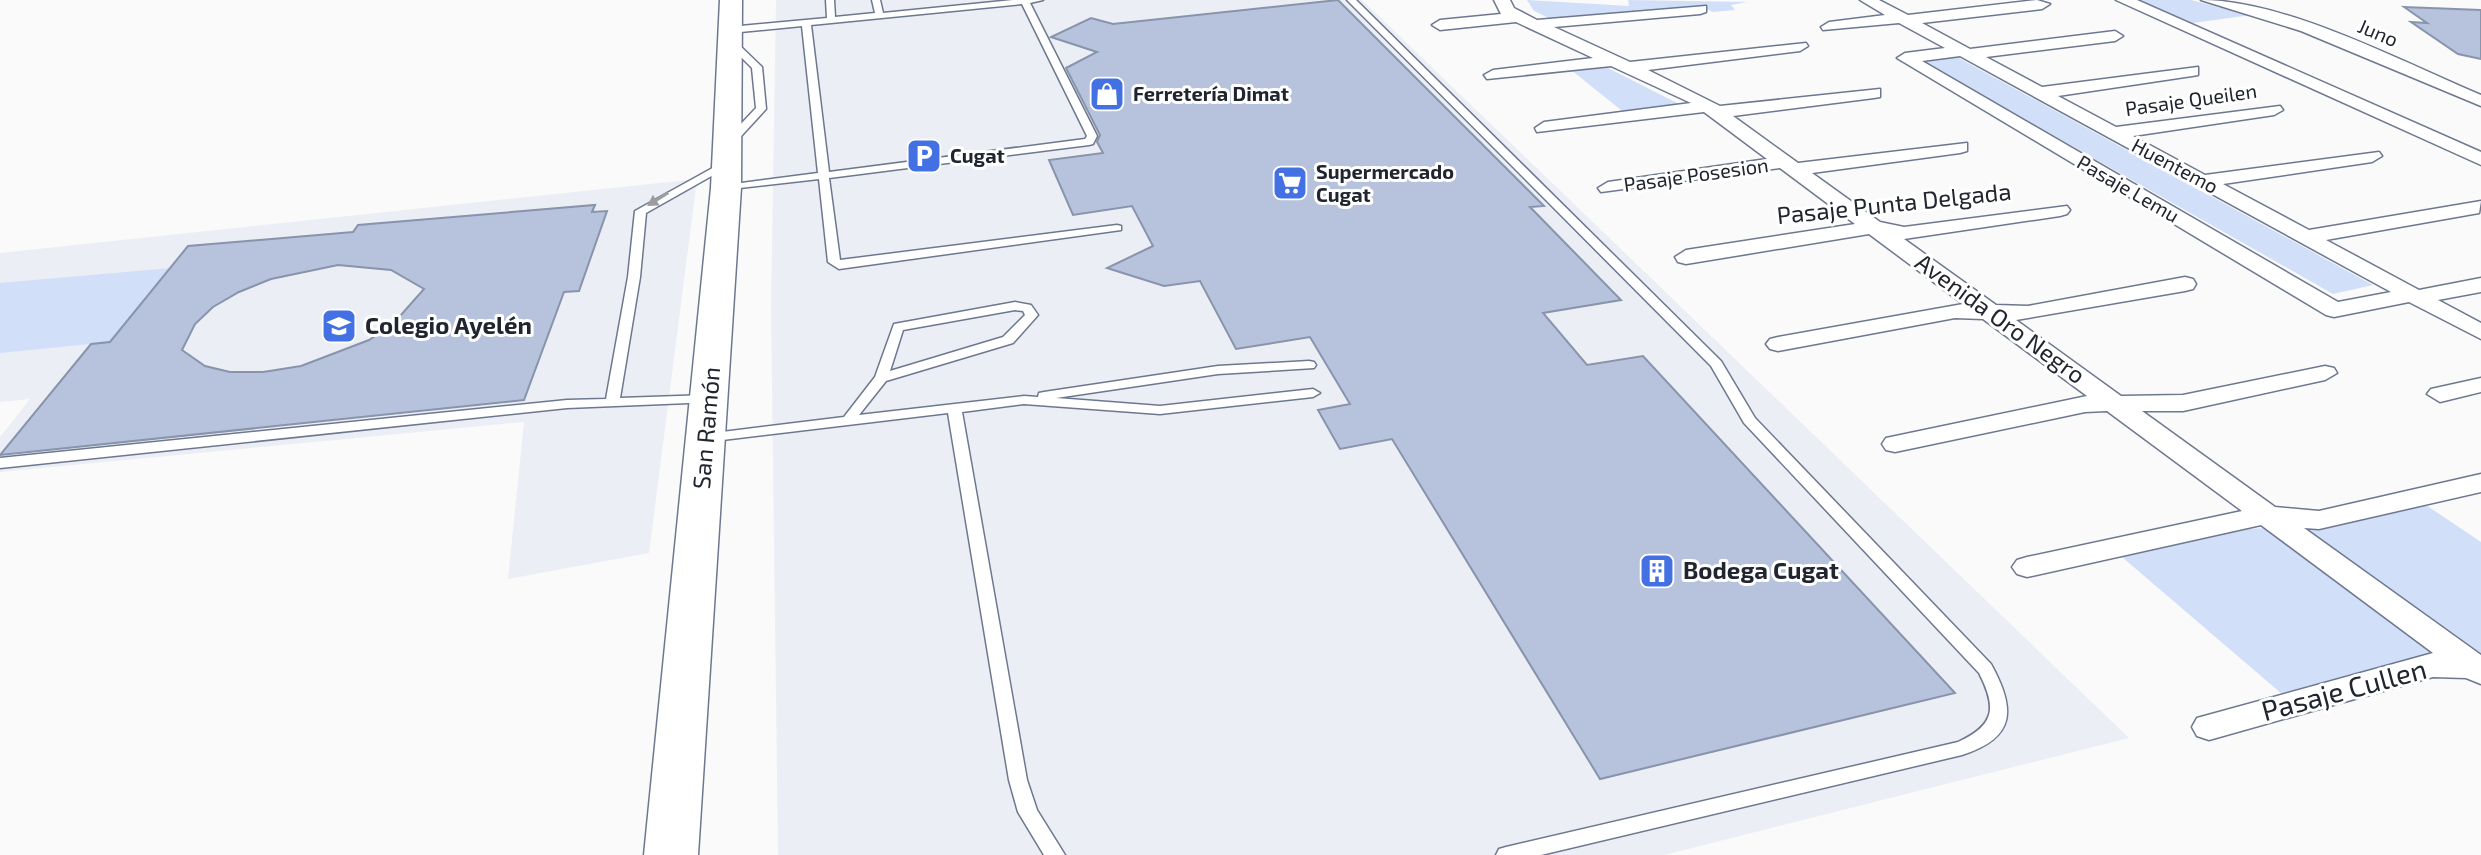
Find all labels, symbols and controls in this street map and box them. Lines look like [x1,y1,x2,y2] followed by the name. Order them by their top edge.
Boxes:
[2355,13,2402,51] street label: Juno
[1088,75,1126,113] shop icon: Ferretería Dimat
[2123,78,2258,120] street label: Pasaje Queilen
[1133,81,1289,105] place label: Ferretería Dimat
[2128,132,2223,198] street label: Huentemo
[905,137,943,175] parking icon: Cugat
[950,143,1005,167] place label: Cugat
[2073,149,2184,227] street label: Pasaje Lemu
[1622,152,1770,196] street label: Pasaje Posesion
[1316,159,1454,206] place label: Supermercado Cugat
[1271,164,1309,202] supermarket icon: Supermercado Cugat
[1775,176,2013,229] street label: Pasaje Punta Delgada
[647,192,669,206] one-way arrow
[1910,247,2091,389] street label: Avenida Oro Negro
[320,307,358,345] school or university icon: Colegio Ayelén
[365,310,532,339] place label: Colegio Ayelén
[686,366,725,490] street label: San Ramón
[1638,552,1676,590] building icon: Bodega Cugat
[1683,555,1839,584] place label: Bodega Cugat
[2257,651,2430,727] street label: Pasaje Cullen

